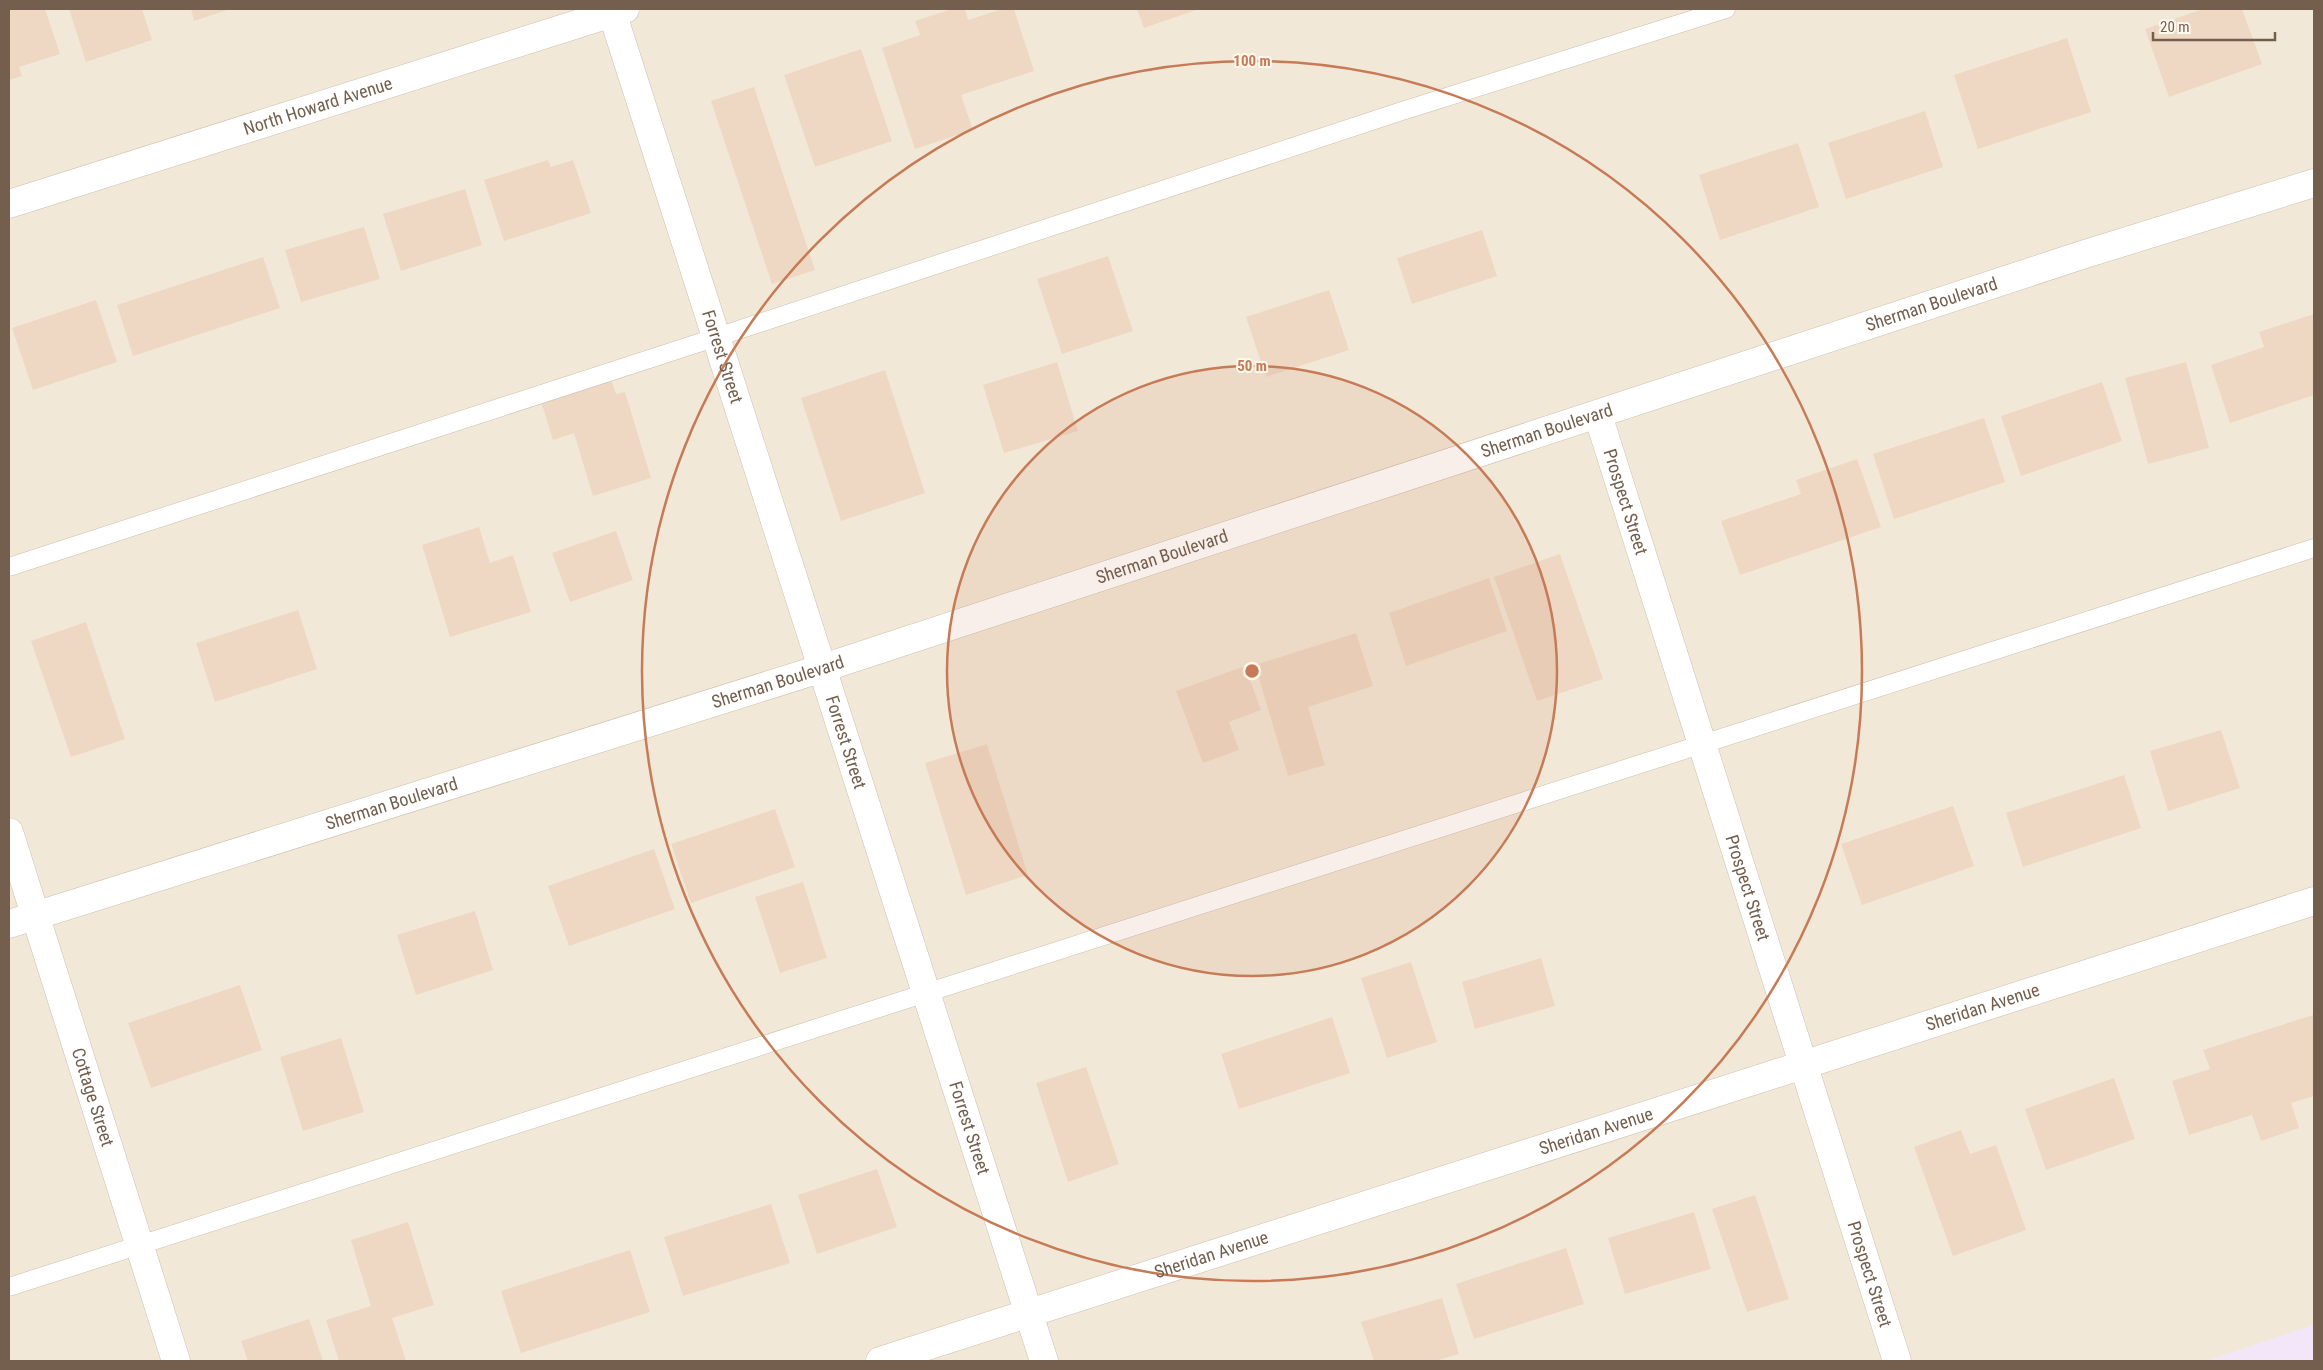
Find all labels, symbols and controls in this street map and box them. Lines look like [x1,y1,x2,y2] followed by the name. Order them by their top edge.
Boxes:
[2153,10,2276,42] scale bar
[2160,18,2190,36] text: 20 m
[1233,52,1271,70] text: 100 m
[241,72,395,139] street label: North Howard Avenue
[1863,272,2000,335] street label: Sherman Boulevard
[698,307,748,406] street label: Forrest Street
[1237,357,1267,375] text: 50 m
[1478,399,1615,462] street label: Sherman Boulevard
[1599,446,1652,557] street label: Prospect Street
[1093,525,1230,588] street label: Sherman Boulevard
[709,651,847,712] street label: Sherman Boulevard
[1243,662,1261,680] centre of rings
[822,693,871,791] street label: Forrest Street
[323,773,460,834] street label: Sherman Boulevard
[1721,832,1775,943] street label: Prospect Street
[1923,979,2042,1035] street label: Sheridan Avenue
[68,1045,119,1149] street label: Cottage Street
[945,1079,995,1177] street label: Forrest Street
[1536,1103,1655,1159] street label: Sheridan Avenue
[1843,1218,1897,1330] street label: Prospect Street
[1152,1226,1271,1282] street label: Sheridan Avenue

